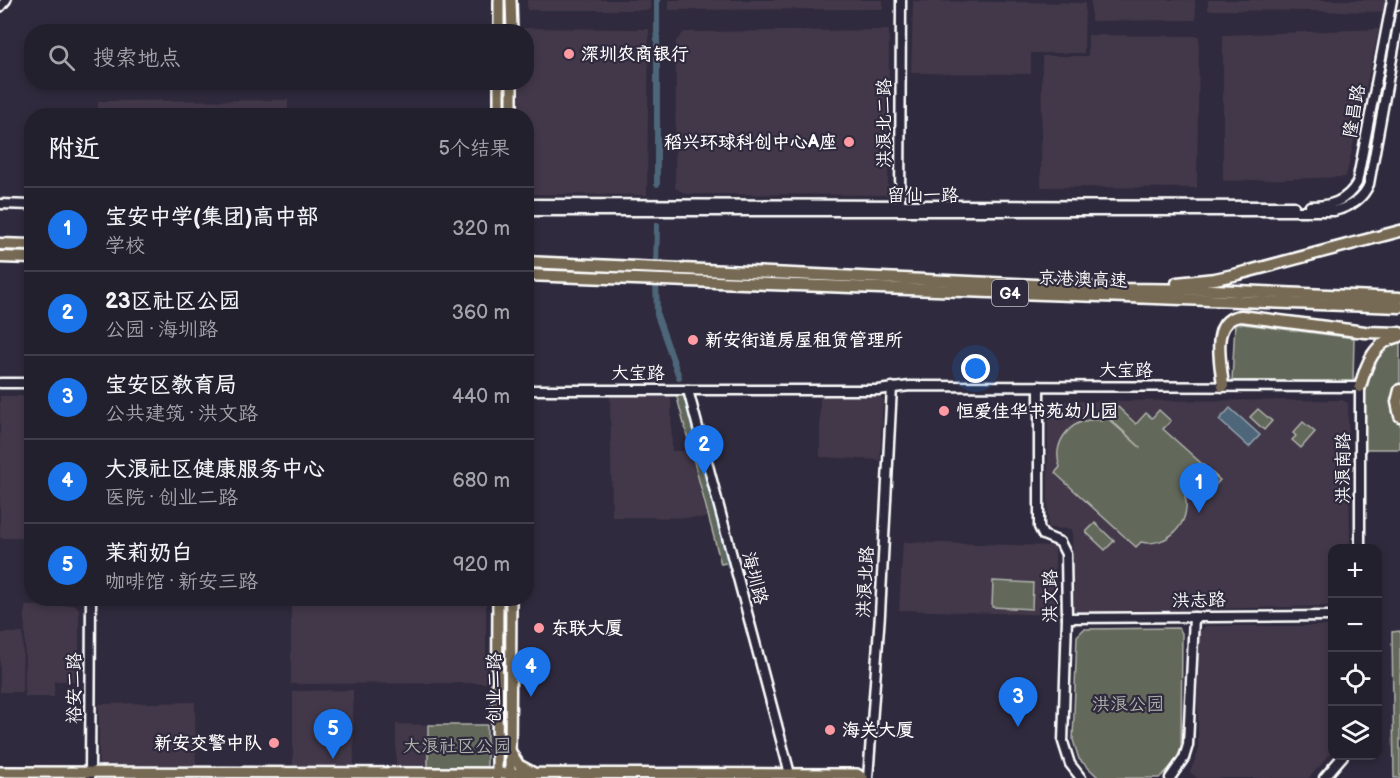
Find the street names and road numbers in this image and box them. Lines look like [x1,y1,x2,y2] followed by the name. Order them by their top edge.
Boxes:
[874,78,895,168] street label: 洪浪北二路
[1339,83,1370,139] street label: 隆昌路
[887,185,959,206] street label: 留仙一路
[1038,267,1128,292] street label: 京港澳高速
[992,280,1028,306] road number: G4
[1099,360,1153,381] street label: 大宝路
[611,363,665,384] street label: 大宝路
[1333,432,1354,504] street label: 洪浪南路
[853,546,878,619] street label: 洪浪北路
[737,549,772,607] street label: 海圳路
[1040,569,1061,623] street label: 洪文路
[1172,590,1226,611] street label: 洪志路
[64,652,85,724] street label: 裕安二路
[484,652,505,724] street label: 创业二路

